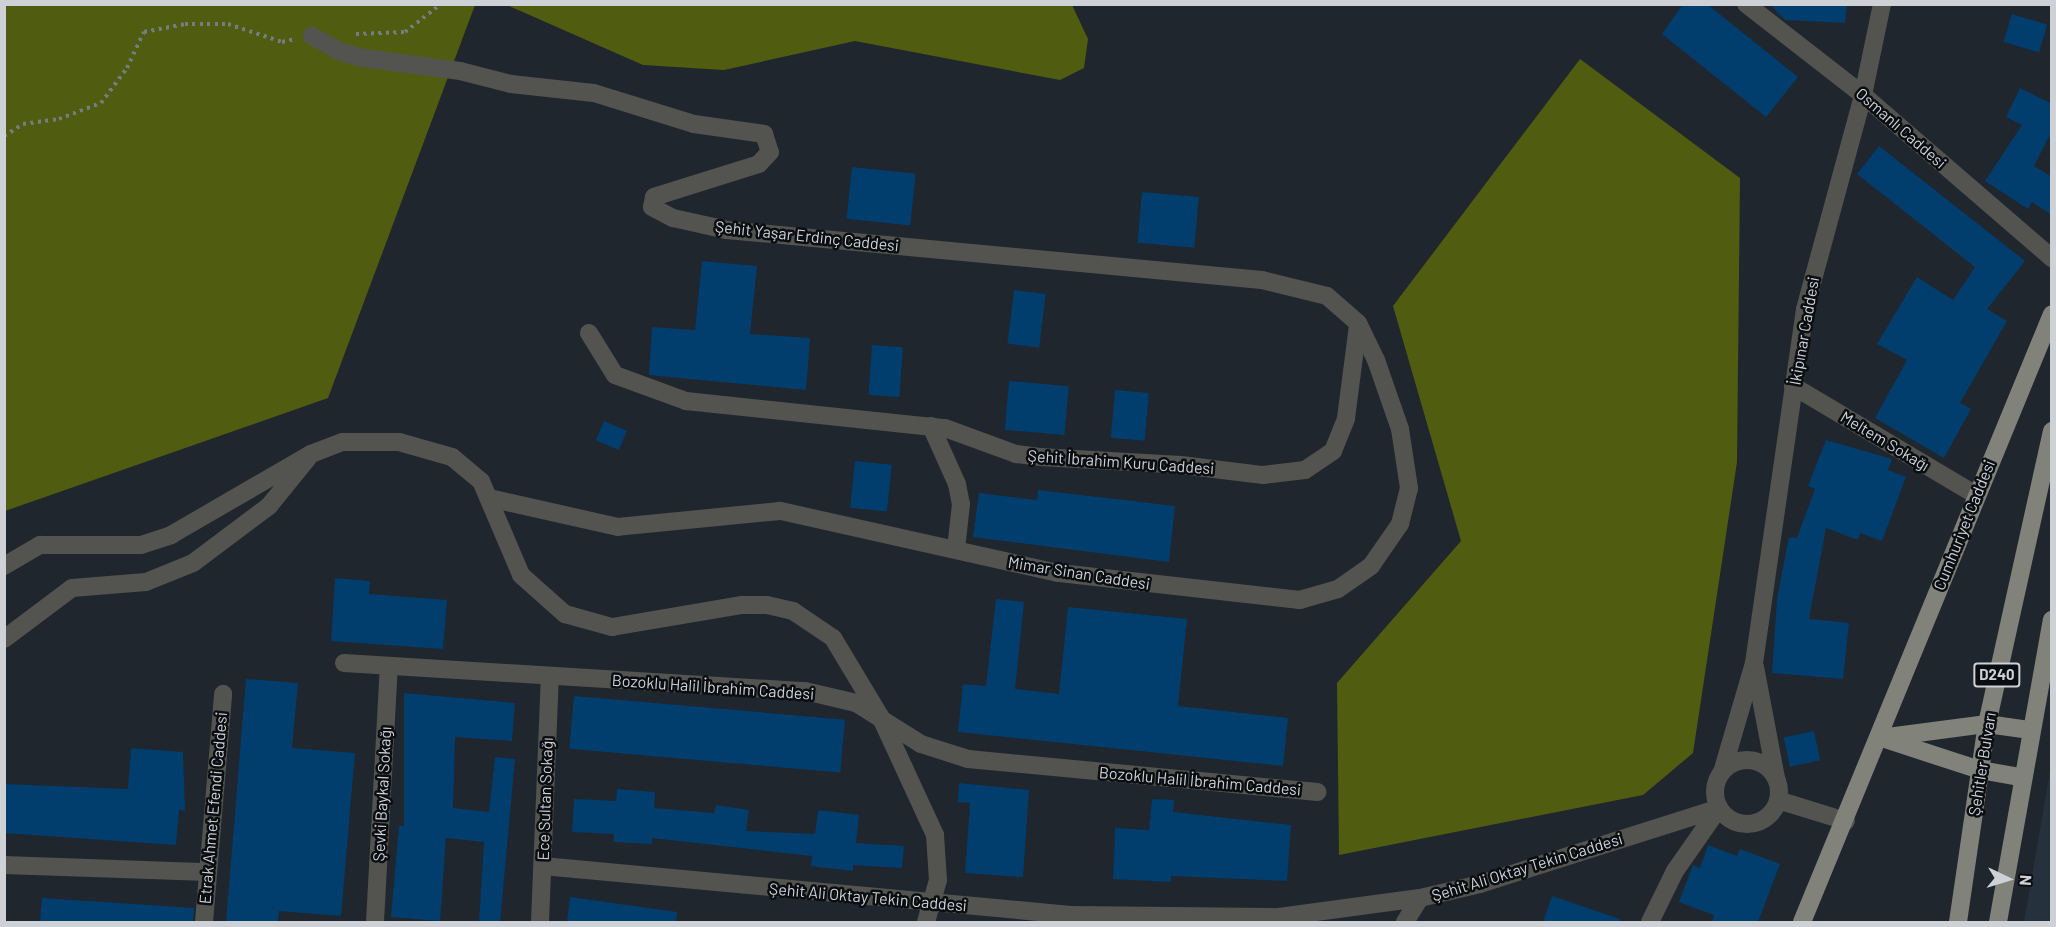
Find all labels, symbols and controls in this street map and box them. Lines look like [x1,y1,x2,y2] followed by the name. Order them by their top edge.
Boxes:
[1852,84,1950,172] street label: Osmanlı Caddesi
[714,217,900,255] street label: Şehit Yaşar Erdinç Caddesi
[1785,275,1823,387] street label: İkipınar Caddesi
[1837,407,1933,475] street label: Meltem Sokağı
[1027,446,1215,478] street label: Şehit İbrahim Kuru Caddesi
[1929,457,1999,593] street label: Cumhuriyet Caddesi
[1007,552,1151,594] street label: Mimar Sinan Caddesi
[1973,663,2021,687] road number: D240
[611,670,815,704] street label: Bozoklu Halil İbrahim Caddesi
[195,711,231,905] street label: Etrak Ahmet Efendi Caddesi
[1964,711,2000,817] street label: Şehitler Bulvarı
[369,726,395,862] street label: Şevki Baykal Sokağı
[533,737,557,861] street label: Ece Sultan Sokağı
[1098,763,1302,799] street label: Bozoklu Halil İbrahim Caddesi
[1429,829,1625,905] street label: Şehit Ali Oktay Tekin Caddesi
[1978,849,2038,909] north arrow
[2017,874,2036,886] text: N
[768,879,968,915] street label: Şehit Ali Oktay Tekin Caddesi

